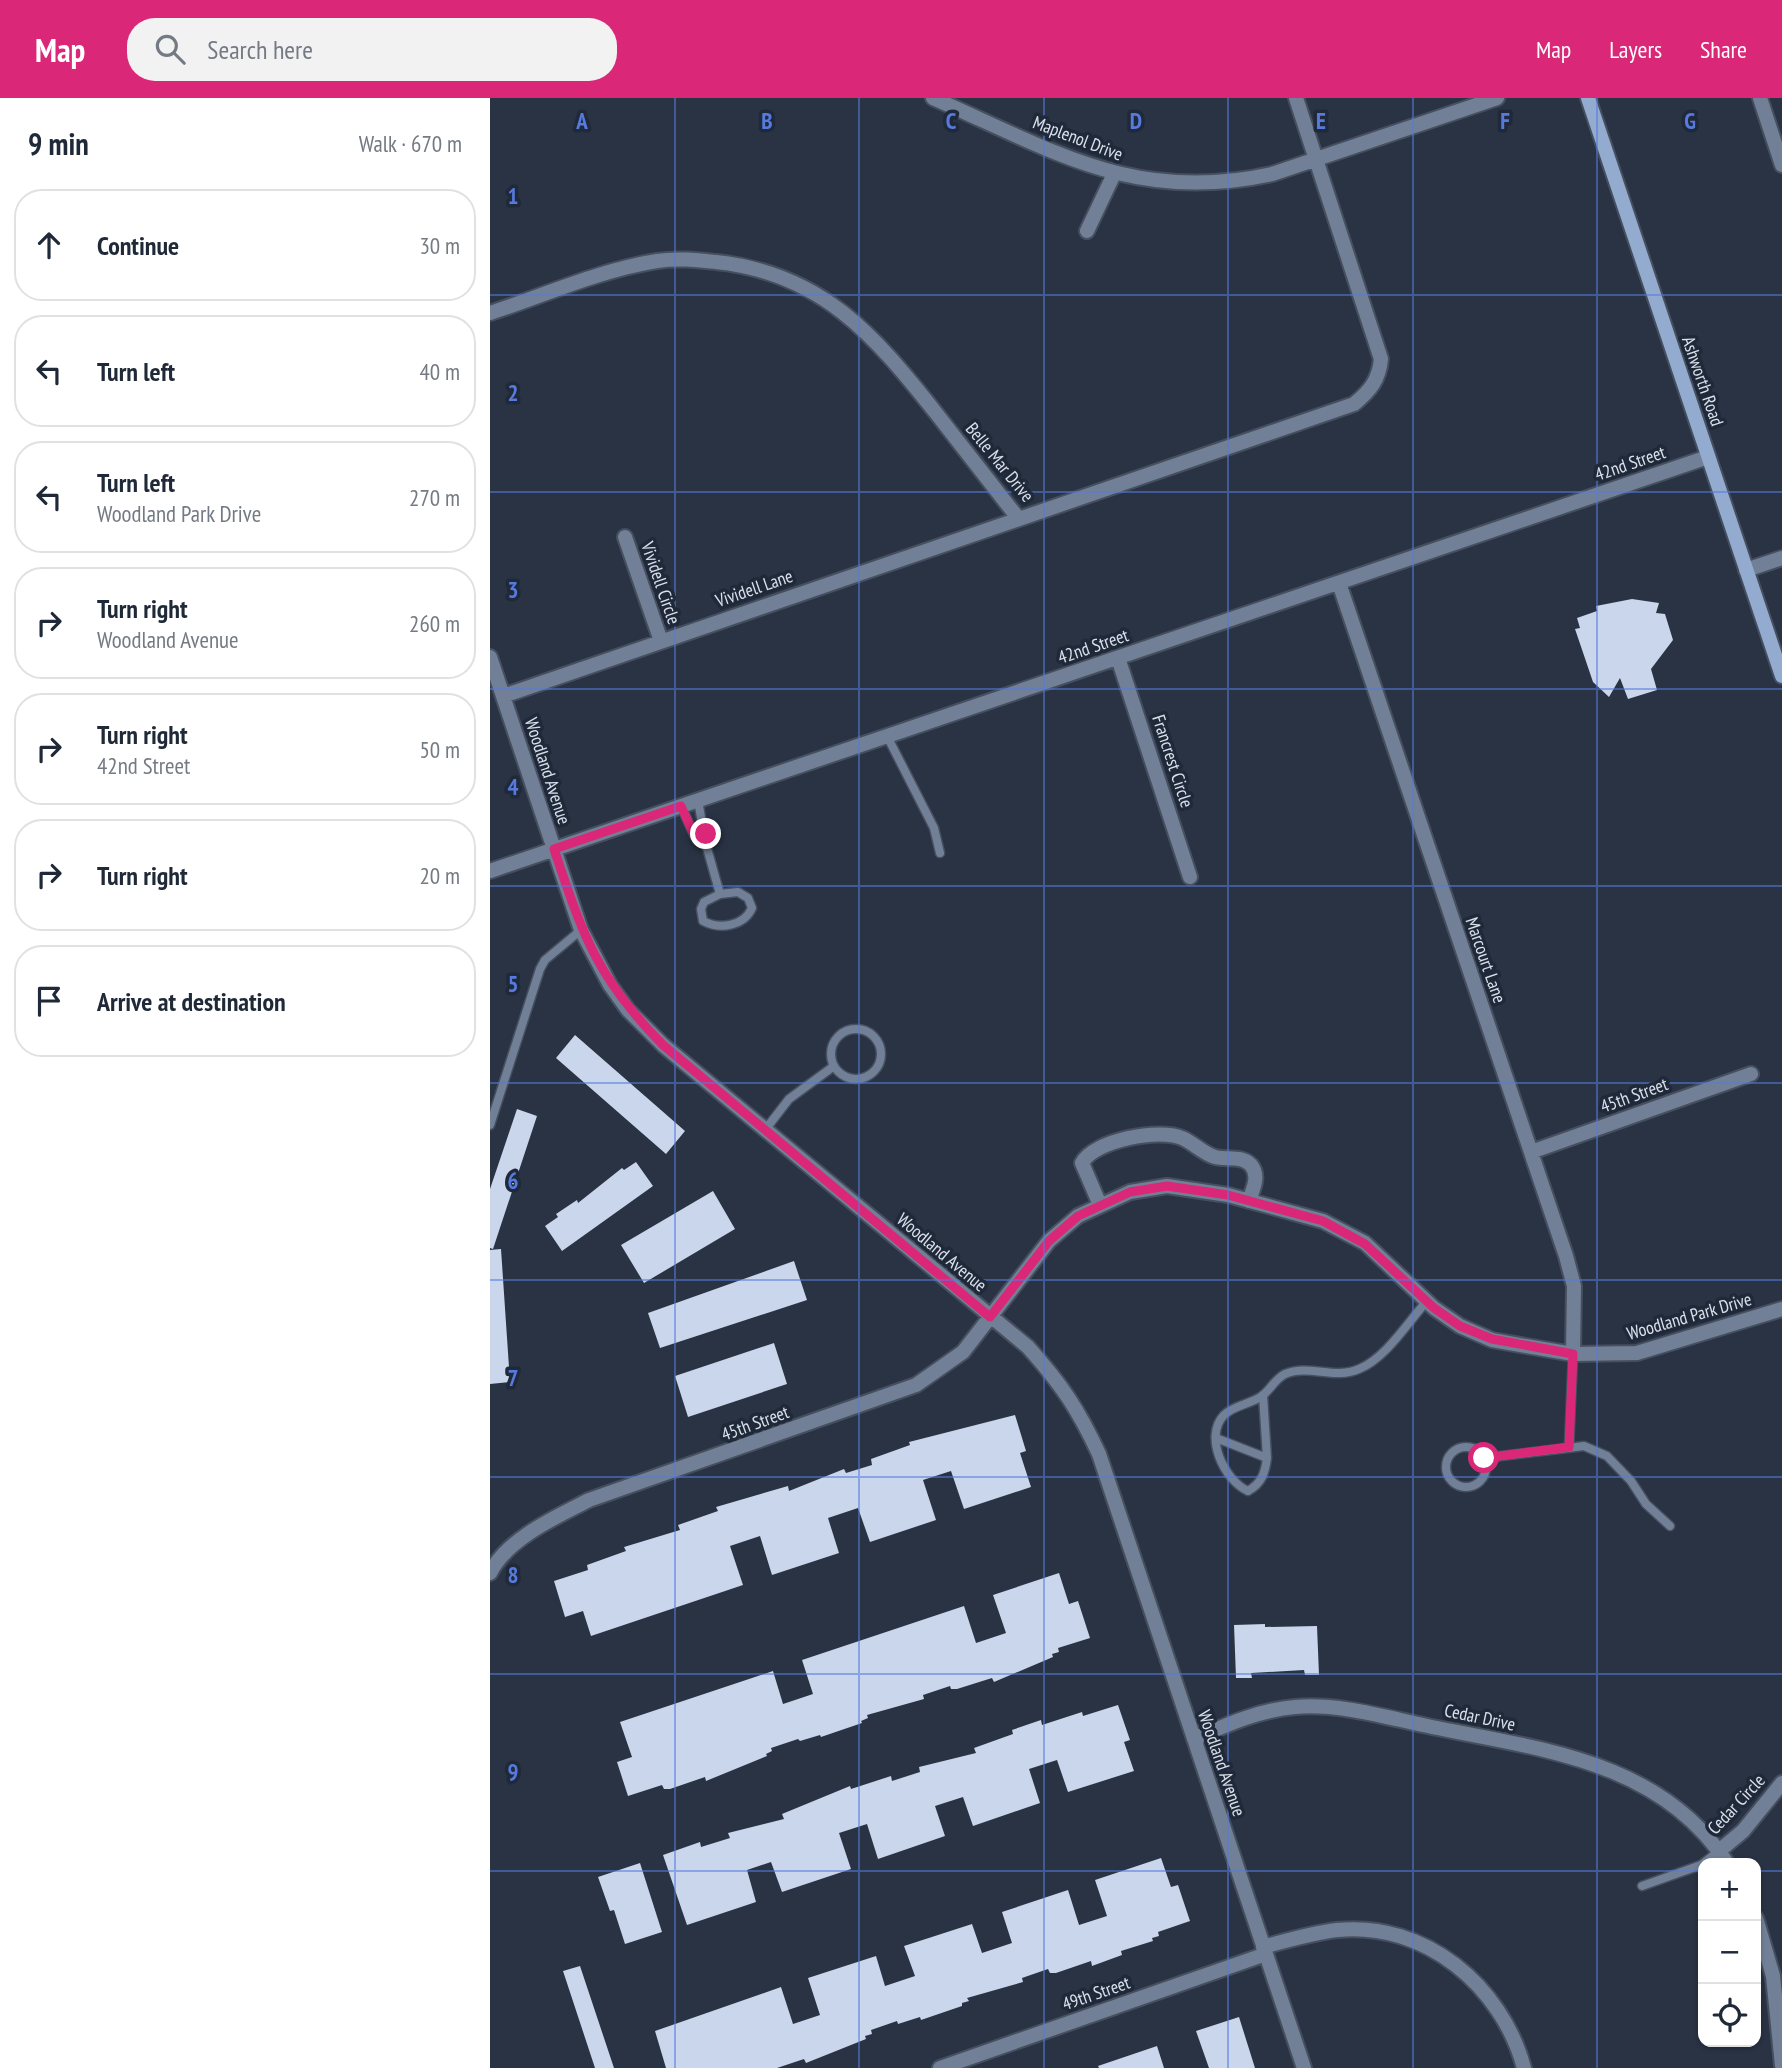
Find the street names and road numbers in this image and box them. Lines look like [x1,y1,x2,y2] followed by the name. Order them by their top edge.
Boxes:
[1030,110,1126,166] street label: Maplenol Drive
[1677,333,1729,429] street label: Ashworth Road
[961,418,1039,506] street label: Belle Mar Drive
[1592,440,1668,486] street label: 42nd Street
[636,538,686,627] street label: Vividell Circle
[711,564,796,612] street label: Vividell Lane
[1055,623,1131,669] street label: 42nd Street
[1147,712,1199,810] street label: Francrest Circle
[520,715,576,827] street label: Woodland Avenue
[1461,914,1511,1006] street label: Marcourt Lane
[1597,1072,1671,1118] street label: 45th Street
[892,1208,992,1296] street label: Woodland Avenue
[1624,1287,1754,1345] street label: Woodland Park Drive
[718,1400,792,1446] street label: 45th Street
[1443,1698,1517,1736] street label: Cedar Drive
[1193,1707,1251,1819] street label: Woodland Avenue
[1702,1769,1770,1839] street label: Cedar Circle
[1059,1971,1133,2015] street label: 49th Street

